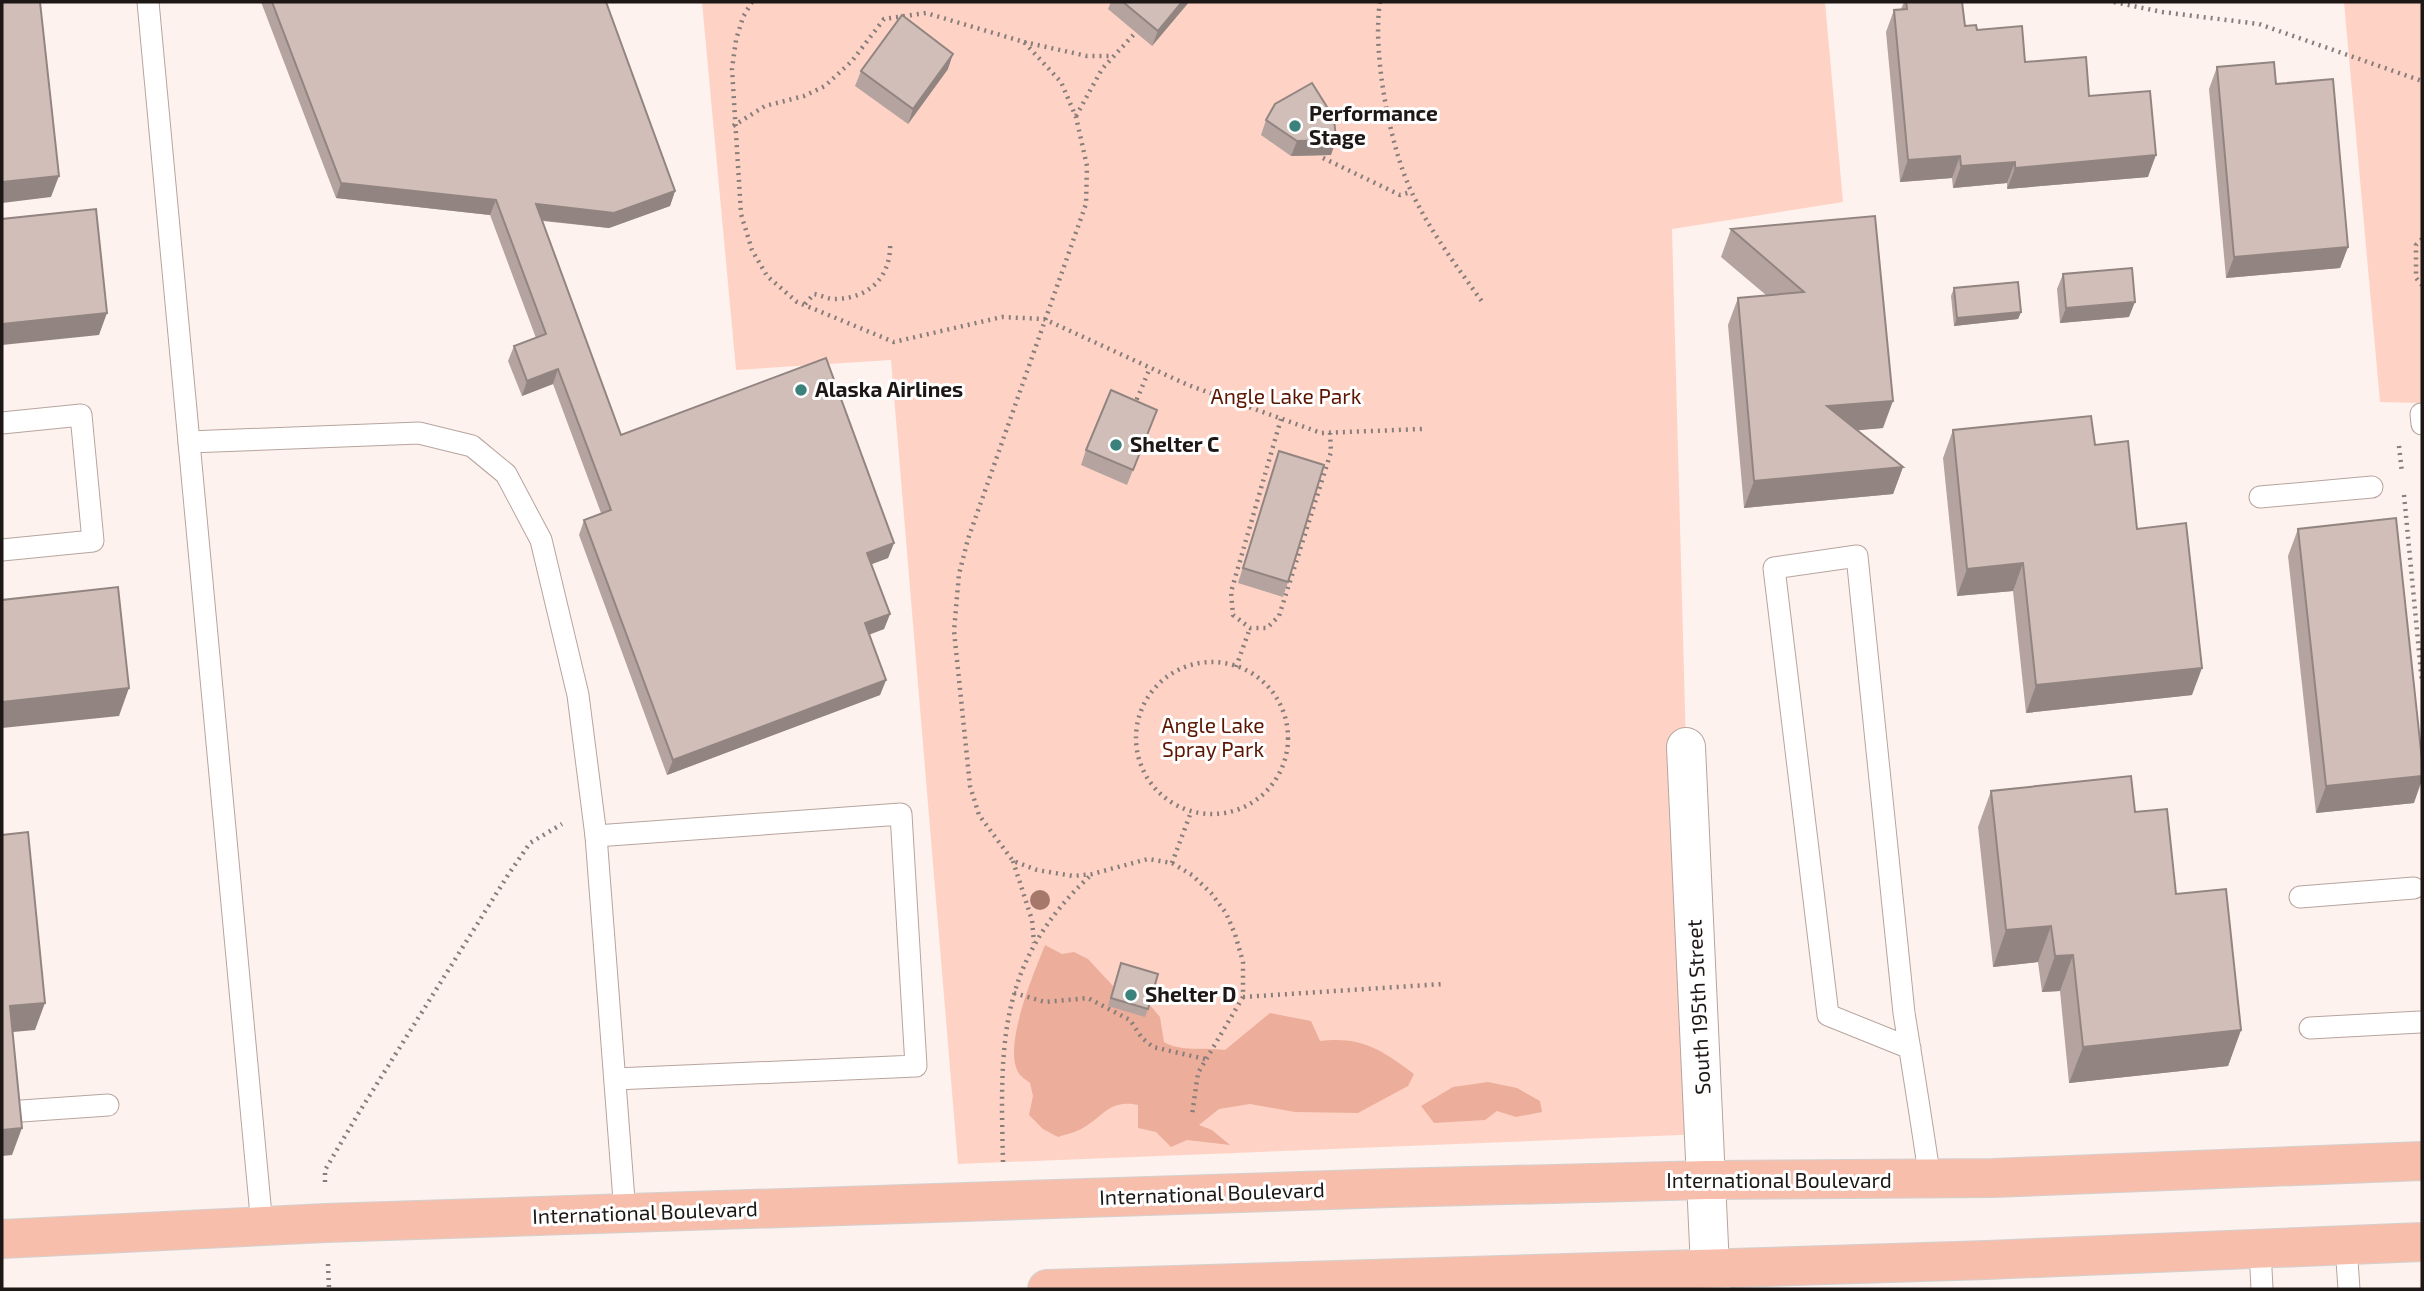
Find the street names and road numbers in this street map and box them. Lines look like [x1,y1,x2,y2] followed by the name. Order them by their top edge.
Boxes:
[1680,919,1715,1095] street label: South 195th Street
[1666,1167,1892,1192] street label: International Boulevard
[1099,1176,1325,1209] street label: International Boulevard
[532,1195,758,1228] street label: International Boulevard

